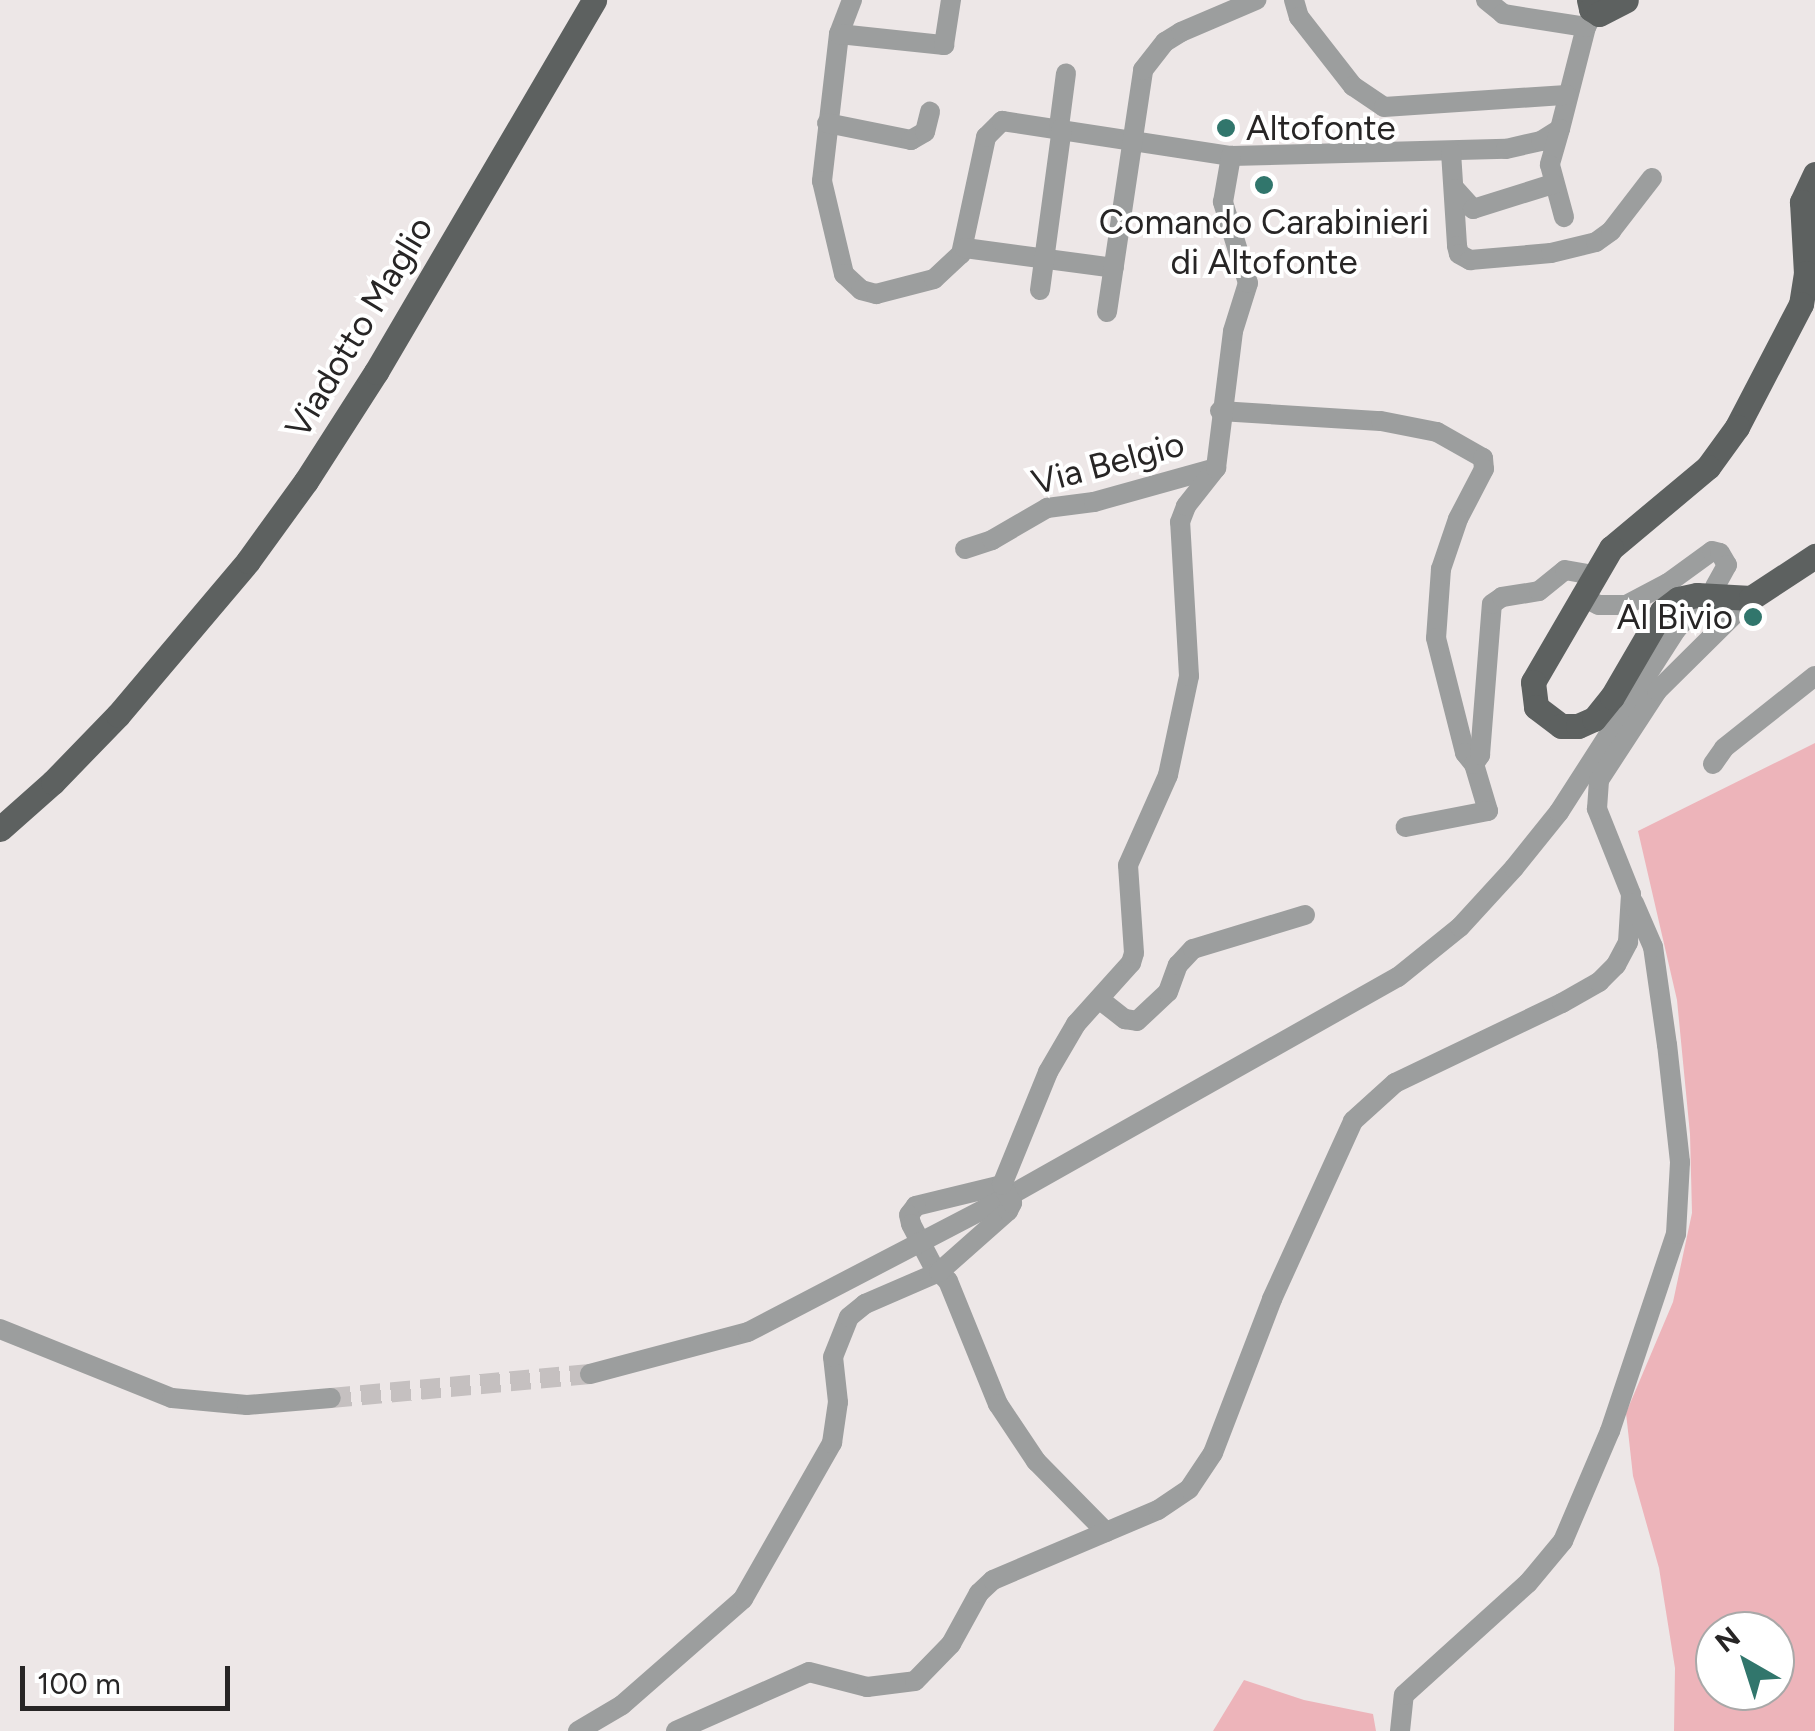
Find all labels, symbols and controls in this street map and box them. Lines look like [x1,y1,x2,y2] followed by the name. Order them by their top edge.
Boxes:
[1246,107,1396,149] place label: Altofonte
[1215,117,1237,139] marker: Altofonte
[1253,174,1275,196] marker: Comando Carabinieri di Altofonte
[1099,201,1429,283] place label: Comando Carabinieri di Altofonte
[276,209,442,445] street label: Viadotto Maglio
[1027,423,1189,503] street label: Via Belgio
[1617,596,1733,638] place label: Al Bivio
[1742,606,1764,628] marker: Al Bivio
[1695,1611,1795,1711] north arrow
[1708,1619,1746,1659] text: N
[25,1646,235,1708] scale bar
[37,1665,121,1702] text: 100 m

